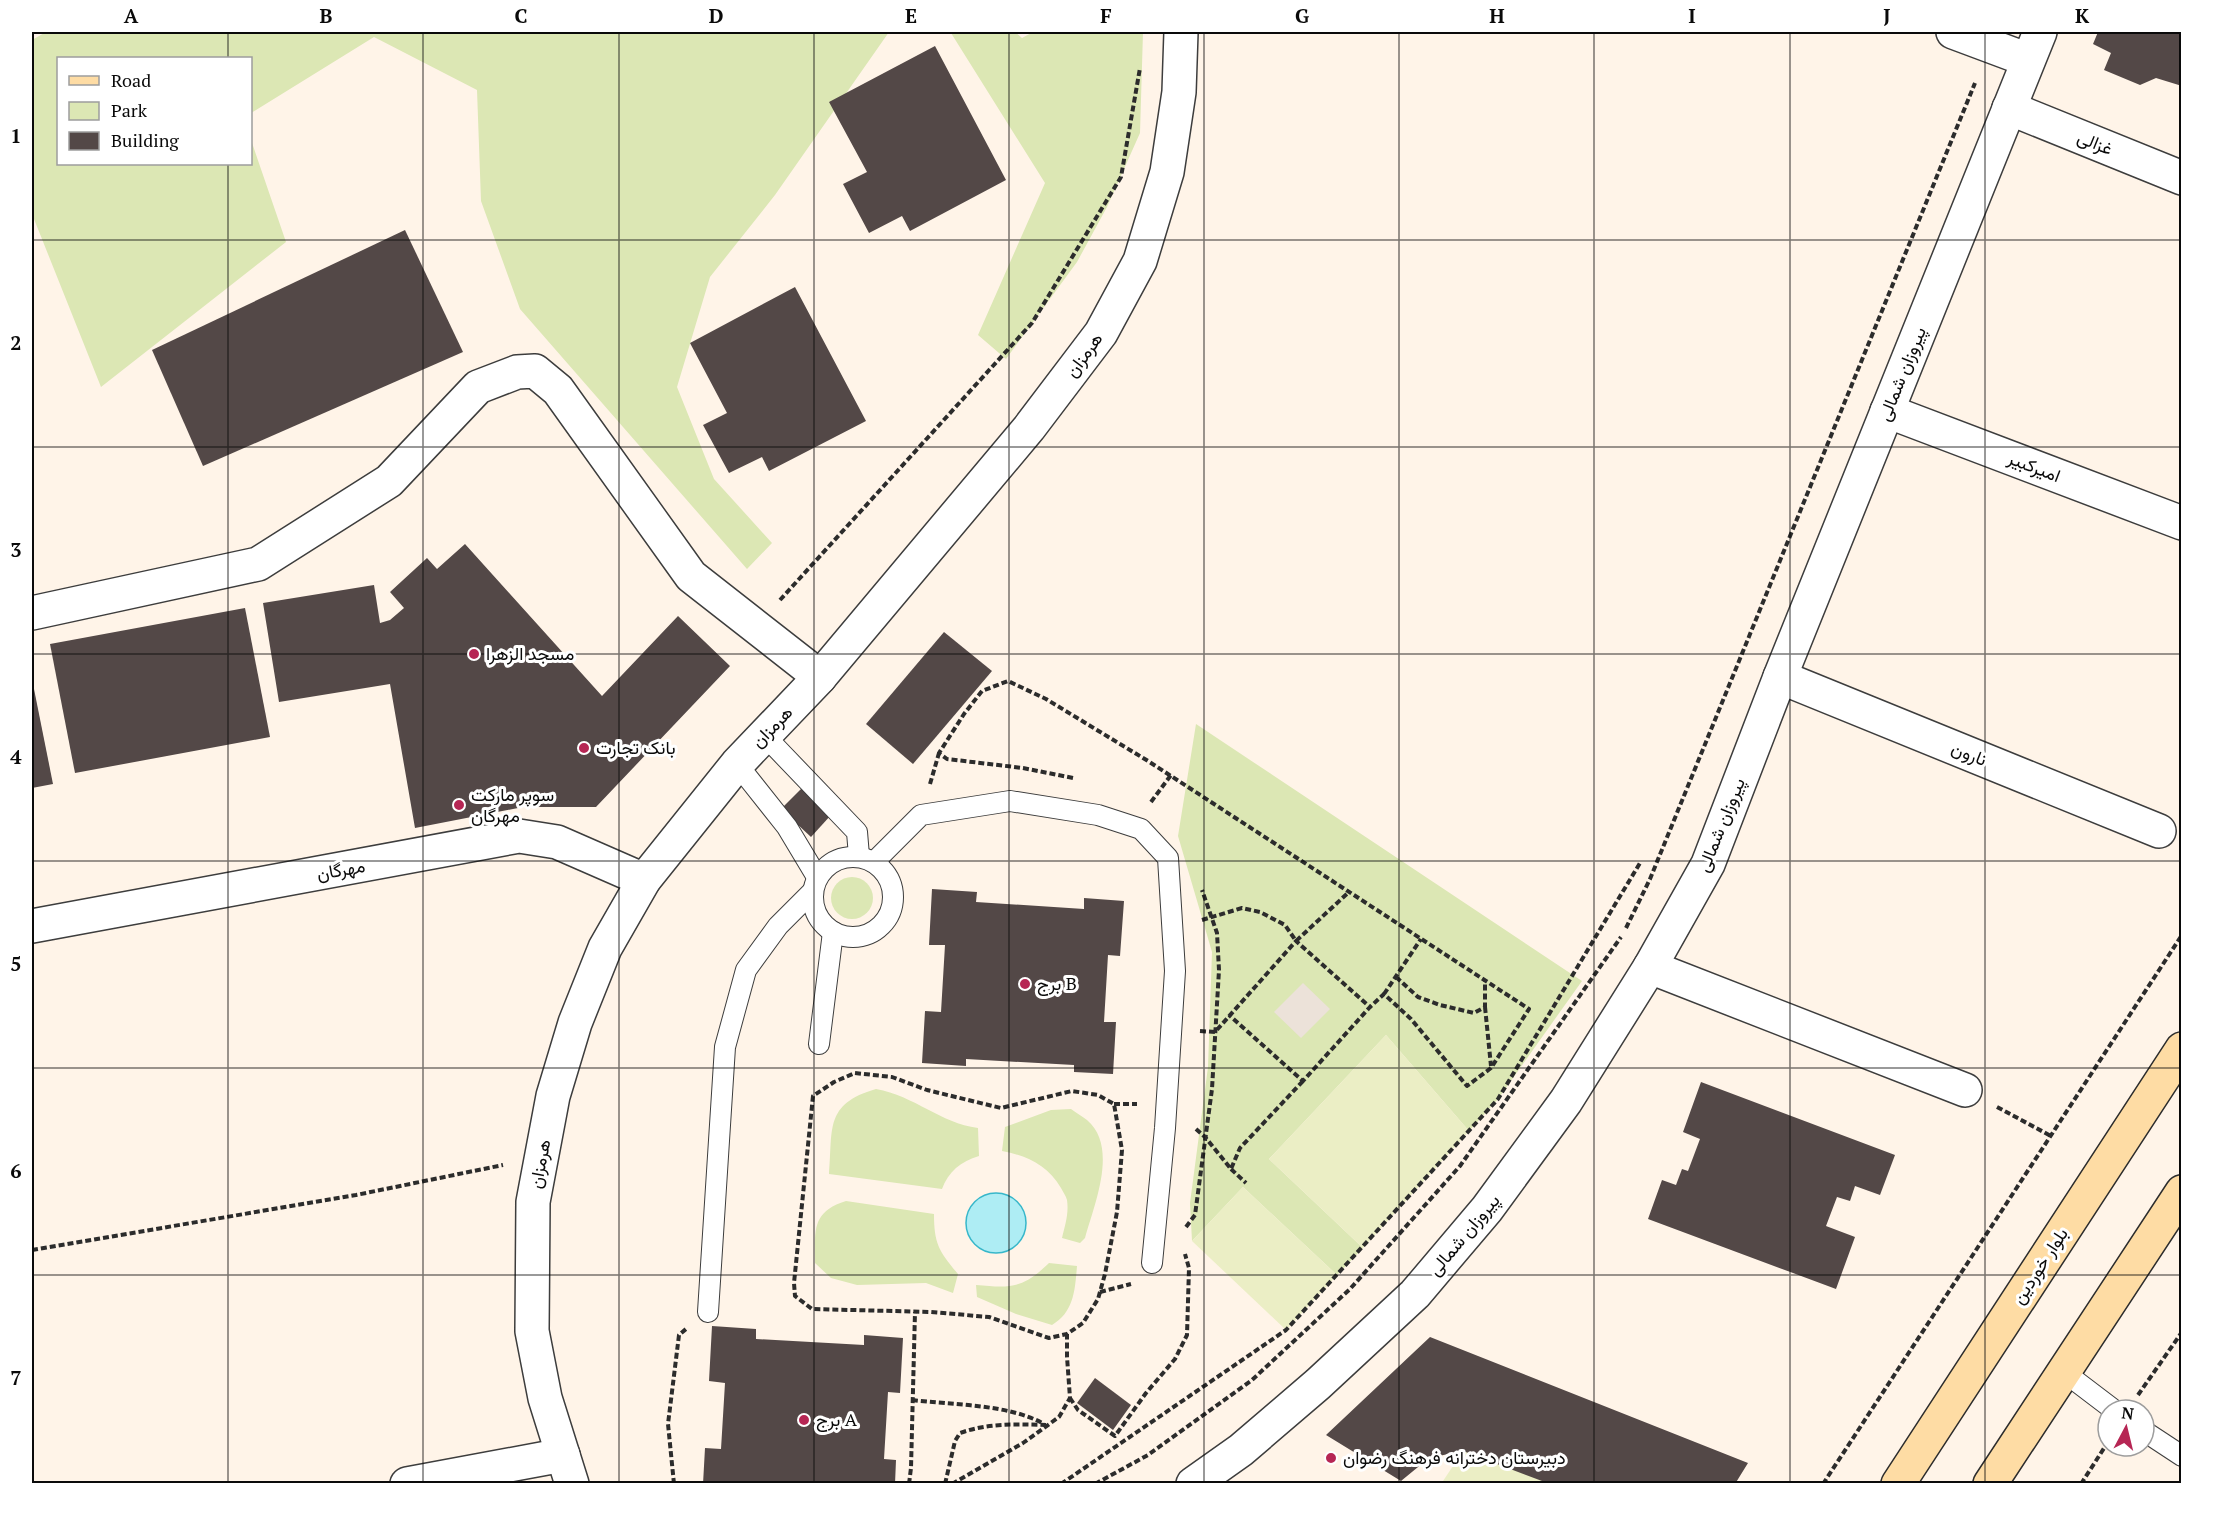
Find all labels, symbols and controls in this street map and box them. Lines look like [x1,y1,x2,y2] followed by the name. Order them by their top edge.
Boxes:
[124,2,139,29] text: A
[320,2,333,29] text: B
[514,2,528,29] text: C
[709,2,723,29] text: D
[905,2,917,29] text: E
[1100,2,1112,29] text: F
[1295,2,1309,29] text: G
[1489,2,1505,29] text: H
[1688,2,1696,29] text: I
[1883,2,1891,29] text: J
[2075,2,2090,29] text: K
[57,57,252,165] legend
[111,68,151,92] text: Road
[111,98,148,122] text: Park
[10,122,22,149] text: 1
[2074,124,2117,160] street label: غزالی
[111,128,179,152] text: Building
[1871,323,1932,425] street label: پیروزان شمالی
[1059,327,1108,382] street label: هرمزان
[10,329,22,356] text: 2
[2004,445,2064,487] street label: امیرکبیر
[10,536,22,563] text: 3
[486,641,574,665] place label: مسجد الزهرا
[467,647,481,661] marker: مسجد الزهرا
[745,700,797,753] street label: هرمزان
[596,735,675,759] place label: بانک تجارت
[1948,735,1991,771] street label: نارون
[577,741,591,755] marker: بانک تجارت
[10,743,22,770] text: 4
[1690,774,1751,876] street label: پیروزان شمالی
[471,782,554,827] place label: سوپر مارکت مهرگان
[452,798,466,812] marker: سوپر مارکت مهرگان
[315,853,367,885] street label: مهرگان
[10,950,22,977] text: 5
[1037,971,1077,996] place label: برج B
[1018,977,1032,991] marker: برج B
[522,1137,556,1191] street label: هرمزان
[10,1157,22,1184] text: 6
[1422,1188,1505,1281] street label: پیروزان شمالی
[2006,1223,2073,1308] street label: بلوار خوردین
[10,1364,22,1391] text: 7
[2096,1398,2156,1458] north arrow
[2120,1401,2135,1425] text: N
[816,1407,858,1432] place label: برج A
[797,1413,811,1427] marker: برج A
[1343,1445,1566,1469] place label: دبیرستان دخترانه فرهنگ رضوان
[1324,1451,1338,1465] marker: دبیرستان دخترانه فرهنگ رضوان

